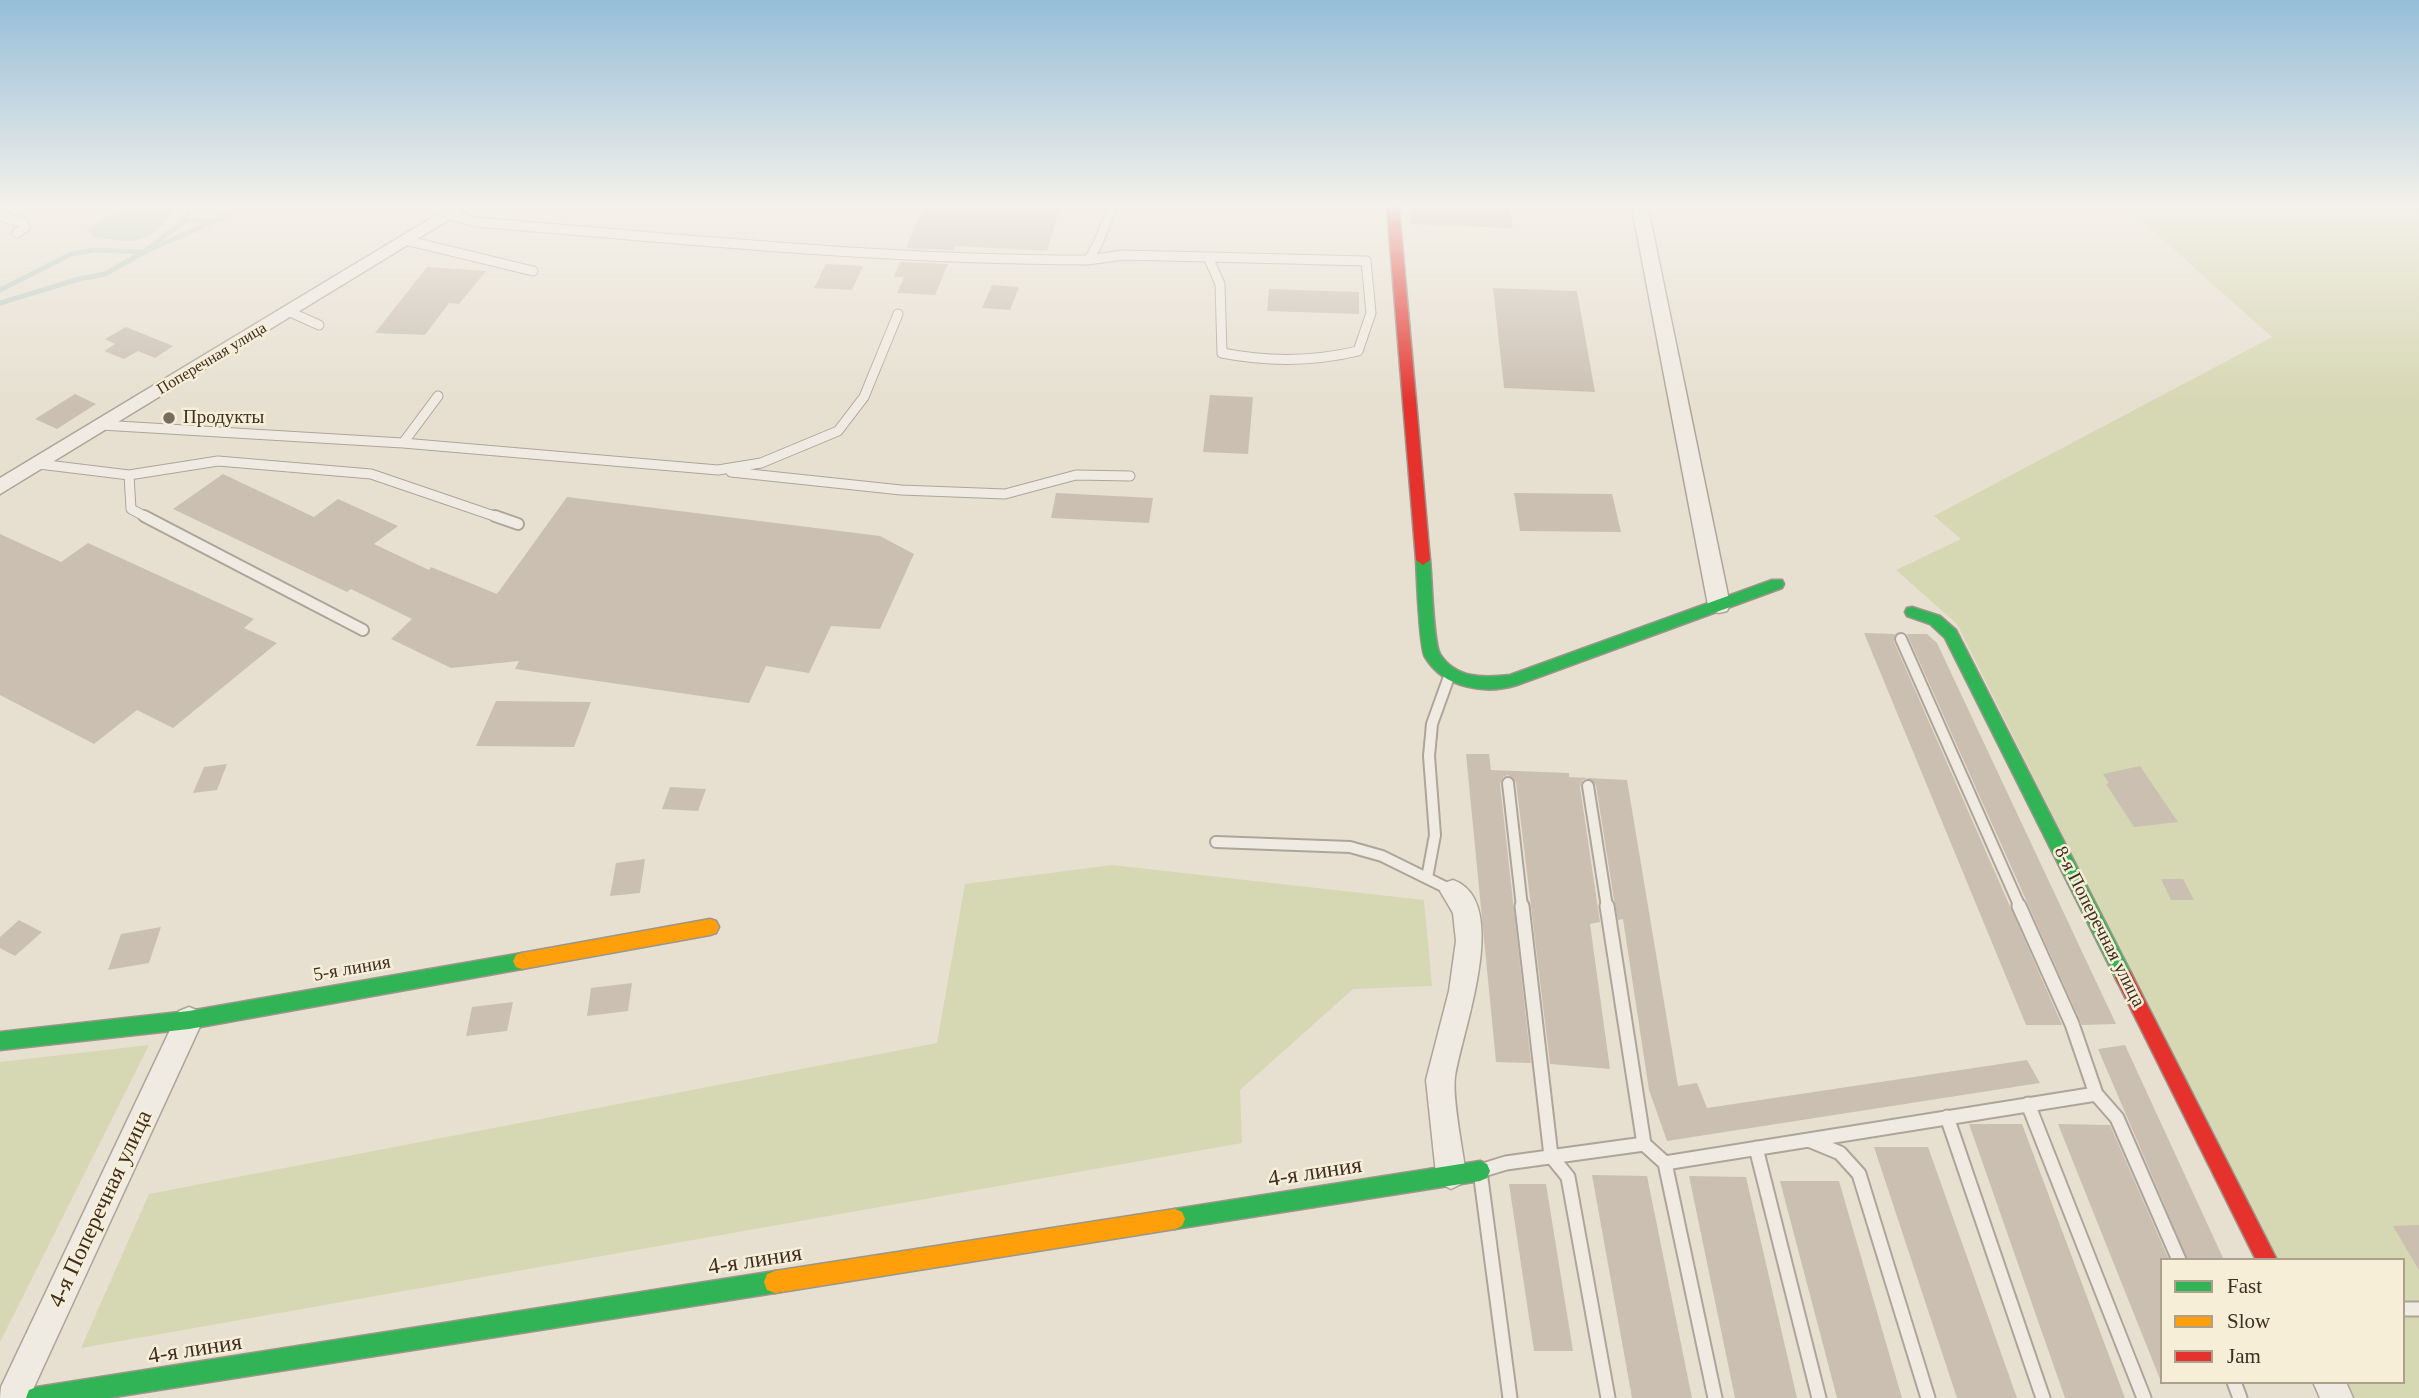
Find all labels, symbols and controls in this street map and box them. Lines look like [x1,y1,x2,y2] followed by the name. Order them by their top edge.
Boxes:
[154,319,270,399] street label: Поперечная улица
[183,407,264,429] place label: Продукты
[161,410,177,426] marker: Продукты
[2049,843,2149,1011] street label: 8-я Поперечная улица
[312,951,392,987] street label: 5-я линия
[43,1106,159,1312] street label: 4-я Поперечная улица
[1266,1152,1364,1194] street label: 4-я линия
[706,1240,804,1282] street label: 4-я линия
[2160,1258,2405,1384] legend
[2227,1274,2262,1298] text: Fast
[2227,1309,2270,1333] text: Slow
[146,1329,244,1371] street label: 4-я линия
[2227,1344,2261,1368] text: Jam

